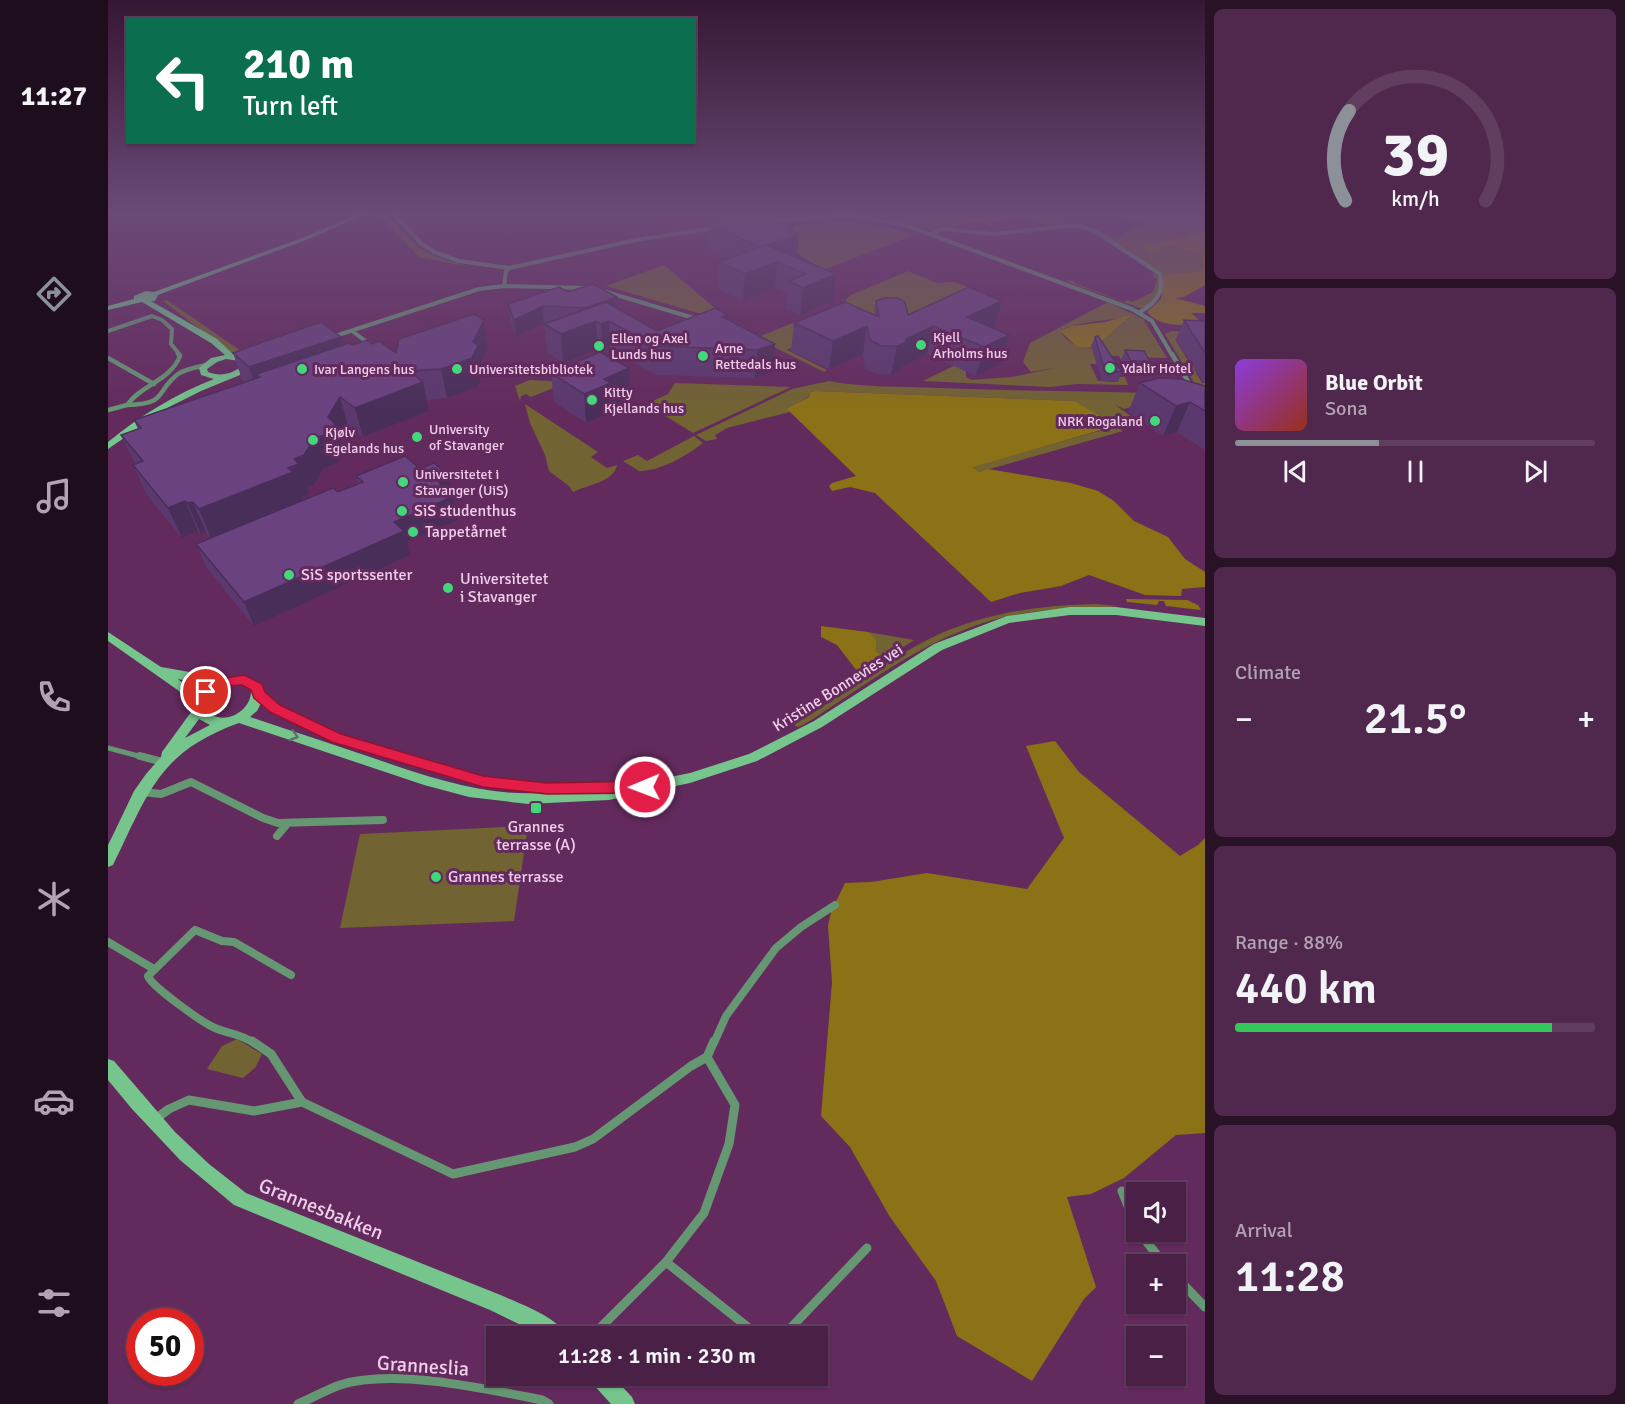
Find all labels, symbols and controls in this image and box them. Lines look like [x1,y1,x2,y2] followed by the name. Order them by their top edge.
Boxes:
[243,39,354,90] text: 210 m
[144,42,222,120] icon: left
[21,80,87,113] text: 11:27
[243,90,338,123] text: Turn left
[1381,116,1449,193] text: 39
[1391,186,1439,212] text: km/h
[33,273,75,315] icon: directions
[933,329,1008,362] place label: Kjell Arholms hus
[611,330,688,363] place label: Ellen og Axel Lunds hus
[914,338,928,352] marker: Kjell Arholms hus
[592,339,606,353] marker: Ellen og Axel Lunds hus
[715,340,796,373] place label: Arne Rettedals hus
[696,349,710,363] marker: Arne Rettedals hus
[1122,360,1191,377] place label: Ydalir Hotel
[314,361,414,378] place label: Ivar Langens hus
[469,361,593,378] place label: Universitetsbibliotek
[1103,361,1117,375] marker: Ydalir Hotel
[295,362,309,376] marker: Ivar Langens hus
[450,362,464,376] marker: Universitetsbibliotek
[1325,369,1423,396] text: Blue Orbit
[604,384,684,417] place label: Kitty Kjellands hus
[585,393,599,407] marker: Kitty Kjellands hus
[1325,396,1368,421] text: Sona
[1057,413,1143,430] place label: NRK Rogaland
[1148,414,1162,428] marker: NRK Rogaland
[429,421,505,454] place label: University of Stavanger
[325,424,404,457] place label: Kjølv Egelands hus
[410,430,424,444] marker: University of Stavanger
[306,433,320,447] marker: Kjølv Egelands hus
[1279,455,1312,488] icon: previous
[1399,455,1432,488] icon: pause
[1519,455,1552,488] icon: next
[415,466,509,499] place label: Universitetet i Stavanger (UiS)
[33,475,75,517] icon: music
[396,475,410,489] marker: Universitetet i Stavanger (UiS)
[414,501,516,521] place label: SiS studenthus
[395,504,409,518] marker: SiS studenthus
[425,522,507,542] place label: Tappetårnet
[406,525,420,539] marker: Tappetårnet
[301,565,412,585] place label: SiS sportssenter
[282,568,296,582] marker: SiS sportssenter
[460,569,549,607] place label: Universitetet i Stavanger
[441,581,455,595] marker: Universitetet i Stavanger
[769,640,907,736] street label: Kristine Bonnevies vei
[1235,660,1301,685] text: Climate
[180,666,231,717] pin
[189,675,222,708] icon: arrive
[33,676,75,718] icon: phone
[1364,691,1466,746] text: 21.5°
[1235,699,1253,740] text: −
[1577,699,1595,740] text: +
[288,729,299,741] one-way arrow
[613,755,677,819] position arrow
[529,801,543,815] marker: Grannes terrasse (A)
[496,817,576,855] place label: Grannes terrasse (A)
[448,867,563,887] place label: Grannes terrasse
[429,870,443,884] marker: Grannes terrasse
[33,878,75,920] icon: climate
[1235,930,1343,955] text: Range · 88%
[1235,961,1377,1016] text: 440 km
[33,1080,75,1122] icon: car
[255,1173,387,1245] street label: Grannesbakken
[1126,1182,1186,1386] map controls
[1126,1182,1186,1242] button: sound
[1235,1218,1293,1243] text: Arrival
[1235,1249,1345,1304] text: 11:28
[1126,1254,1186,1314] button: +
[33,1282,75,1324] icon: filters
[126,1308,204,1386] speed limit sign: 50
[1126,1326,1186,1386] button: −
[558,1342,756,1369] text: 11:28 · 1 min · 230 m
[376,1350,470,1382] street label: Granneslia

